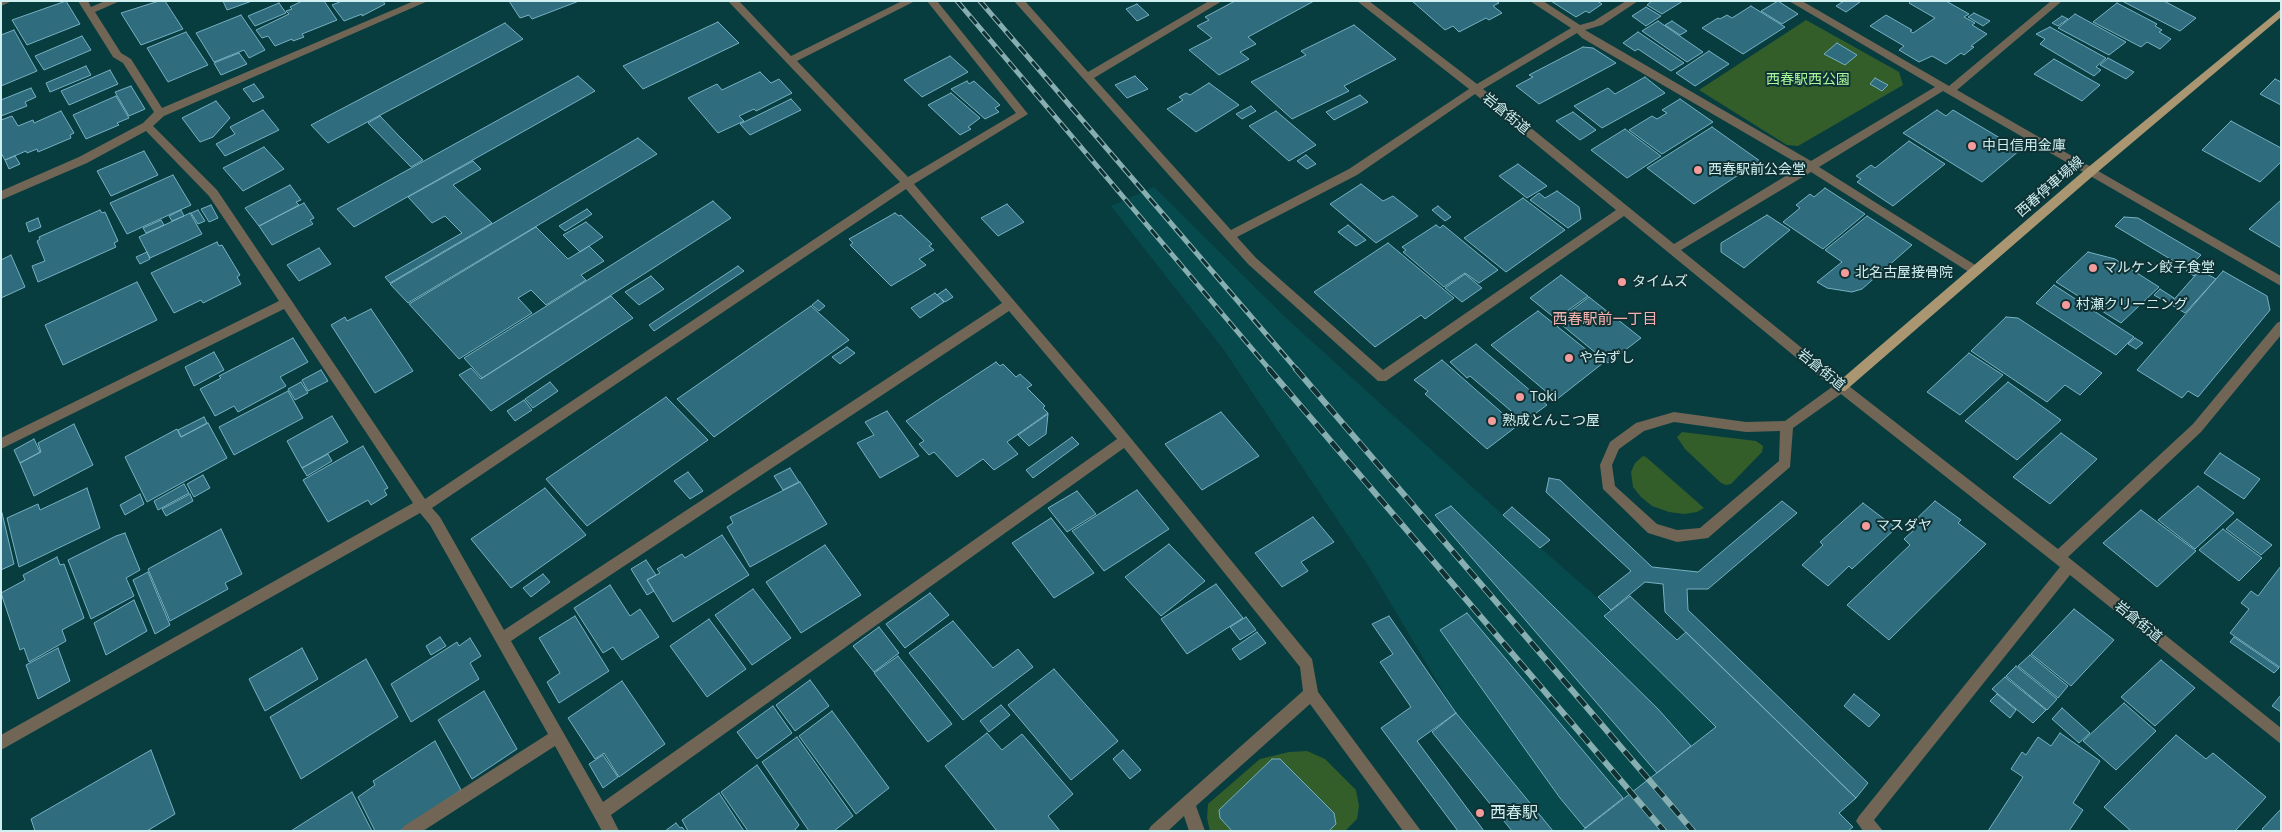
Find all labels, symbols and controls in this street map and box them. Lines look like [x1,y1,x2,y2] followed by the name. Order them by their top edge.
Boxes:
[1766,72,1850,88] park label: 西春駅西公園
[1479,90,1533,138] street label: 岩倉街道
[1982,138,2066,154] place label: 中日信用金庫
[1966,140,1978,152] marker: 中日信用金庫
[2013,153,2087,221] street label: 西春停車場線
[1708,162,1806,178] place label: 西春駅前公会堂
[1692,164,1704,176] marker: 西春駅前公会堂
[2103,260,2215,276] place label: マルケン餃子食堂
[2087,262,2099,274] marker: マルケン餃子食堂
[1855,265,1953,281] place label: 北名古屋接骨院
[1839,267,1851,279] marker: 北名古屋接骨院
[1632,274,1688,290] place label: タイムズ
[1616,276,1628,288] marker: タイムズ
[2076,297,2188,313] place label: 村瀬クリーニング
[2060,299,2072,311] marker: 村瀬クリーニング
[1553,311,1657,329] district label: 西春駅前一丁目
[1794,346,1848,394] street label: 岩倉街道
[1579,350,1635,366] place label: や台ずし
[1563,352,1575,364] marker: や台ずし
[1530,389,1557,405] place label: Toki
[1514,391,1526,403] marker: Toki
[1502,413,1600,429] place label: 熟成とんこつ屋
[1486,415,1498,427] marker: 熟成とんこつ屋
[1876,518,1932,534] place label: マスダヤ
[1860,520,1872,532] marker: マスダヤ
[2111,598,2165,646] street label: 岩倉街道
[1490,803,1538,823] place label: 西春駅
[1474,807,1486,819] marker: 西春駅

